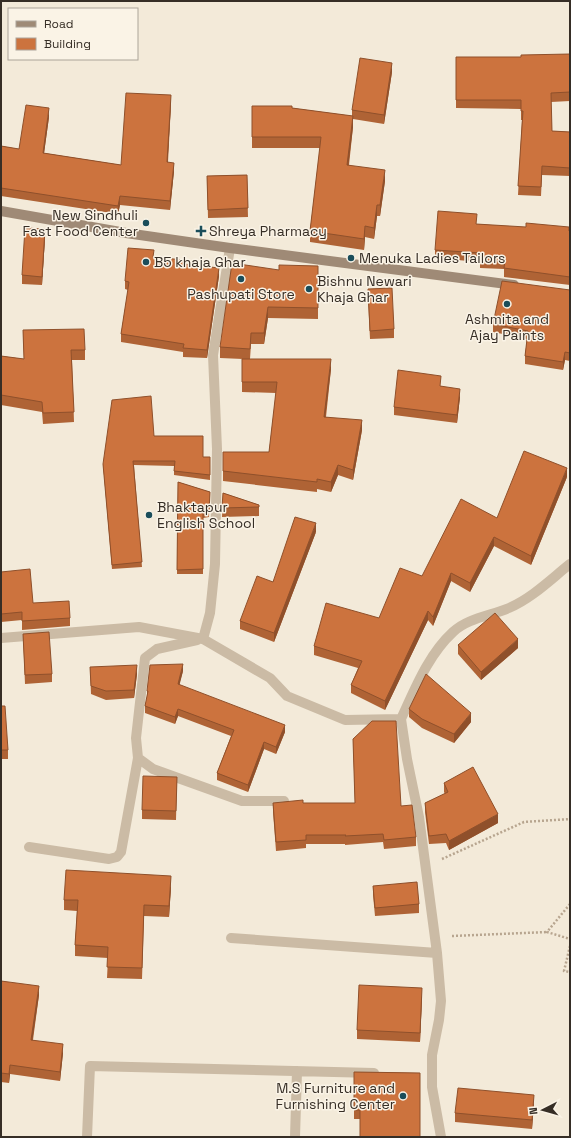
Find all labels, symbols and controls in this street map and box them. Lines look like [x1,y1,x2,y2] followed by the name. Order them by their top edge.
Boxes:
[8,8,138,60] legend
[44,16,73,32] text: Road
[44,36,91,52] text: Building
[22,206,138,240] place label: New Sindhuli Fast Food Center
[141,218,151,228] marker: New Sindhuli Fast Food Center
[209,222,327,240] place label: Shreya Pharmacy
[196,226,206,236] marker: Shreya Pharmacy
[359,249,505,267] place label: Menuka Ladies Tailors
[154,253,246,271] place label: B5 khaja Ghar
[346,253,356,263] marker: Menuka Ladies Tailors
[141,257,151,267] marker: B5 khaja Ghar
[317,272,412,306] place label: Bishnu Newari Khaja Ghar
[236,274,246,284] marker: Pashupati Store
[304,284,314,294] marker: Bishnu Newari Khaja Ghar
[187,285,295,303] place label: Pashupati Store
[502,299,512,309] marker: Ashmita and Ajay Paints
[465,310,549,344] place label: Ashmita and Ajay Paints
[157,498,255,532] place label: Bhaktapur English School
[144,510,154,520] marker: Bhaktapur English School
[276,1079,395,1113] place label: M.S Furniture and Furnishing Center
[523,1090,563,1130] north arrow
[398,1091,408,1101] marker: M.S Furniture and Furnishing Center
[526,1107,540,1115] text: N

